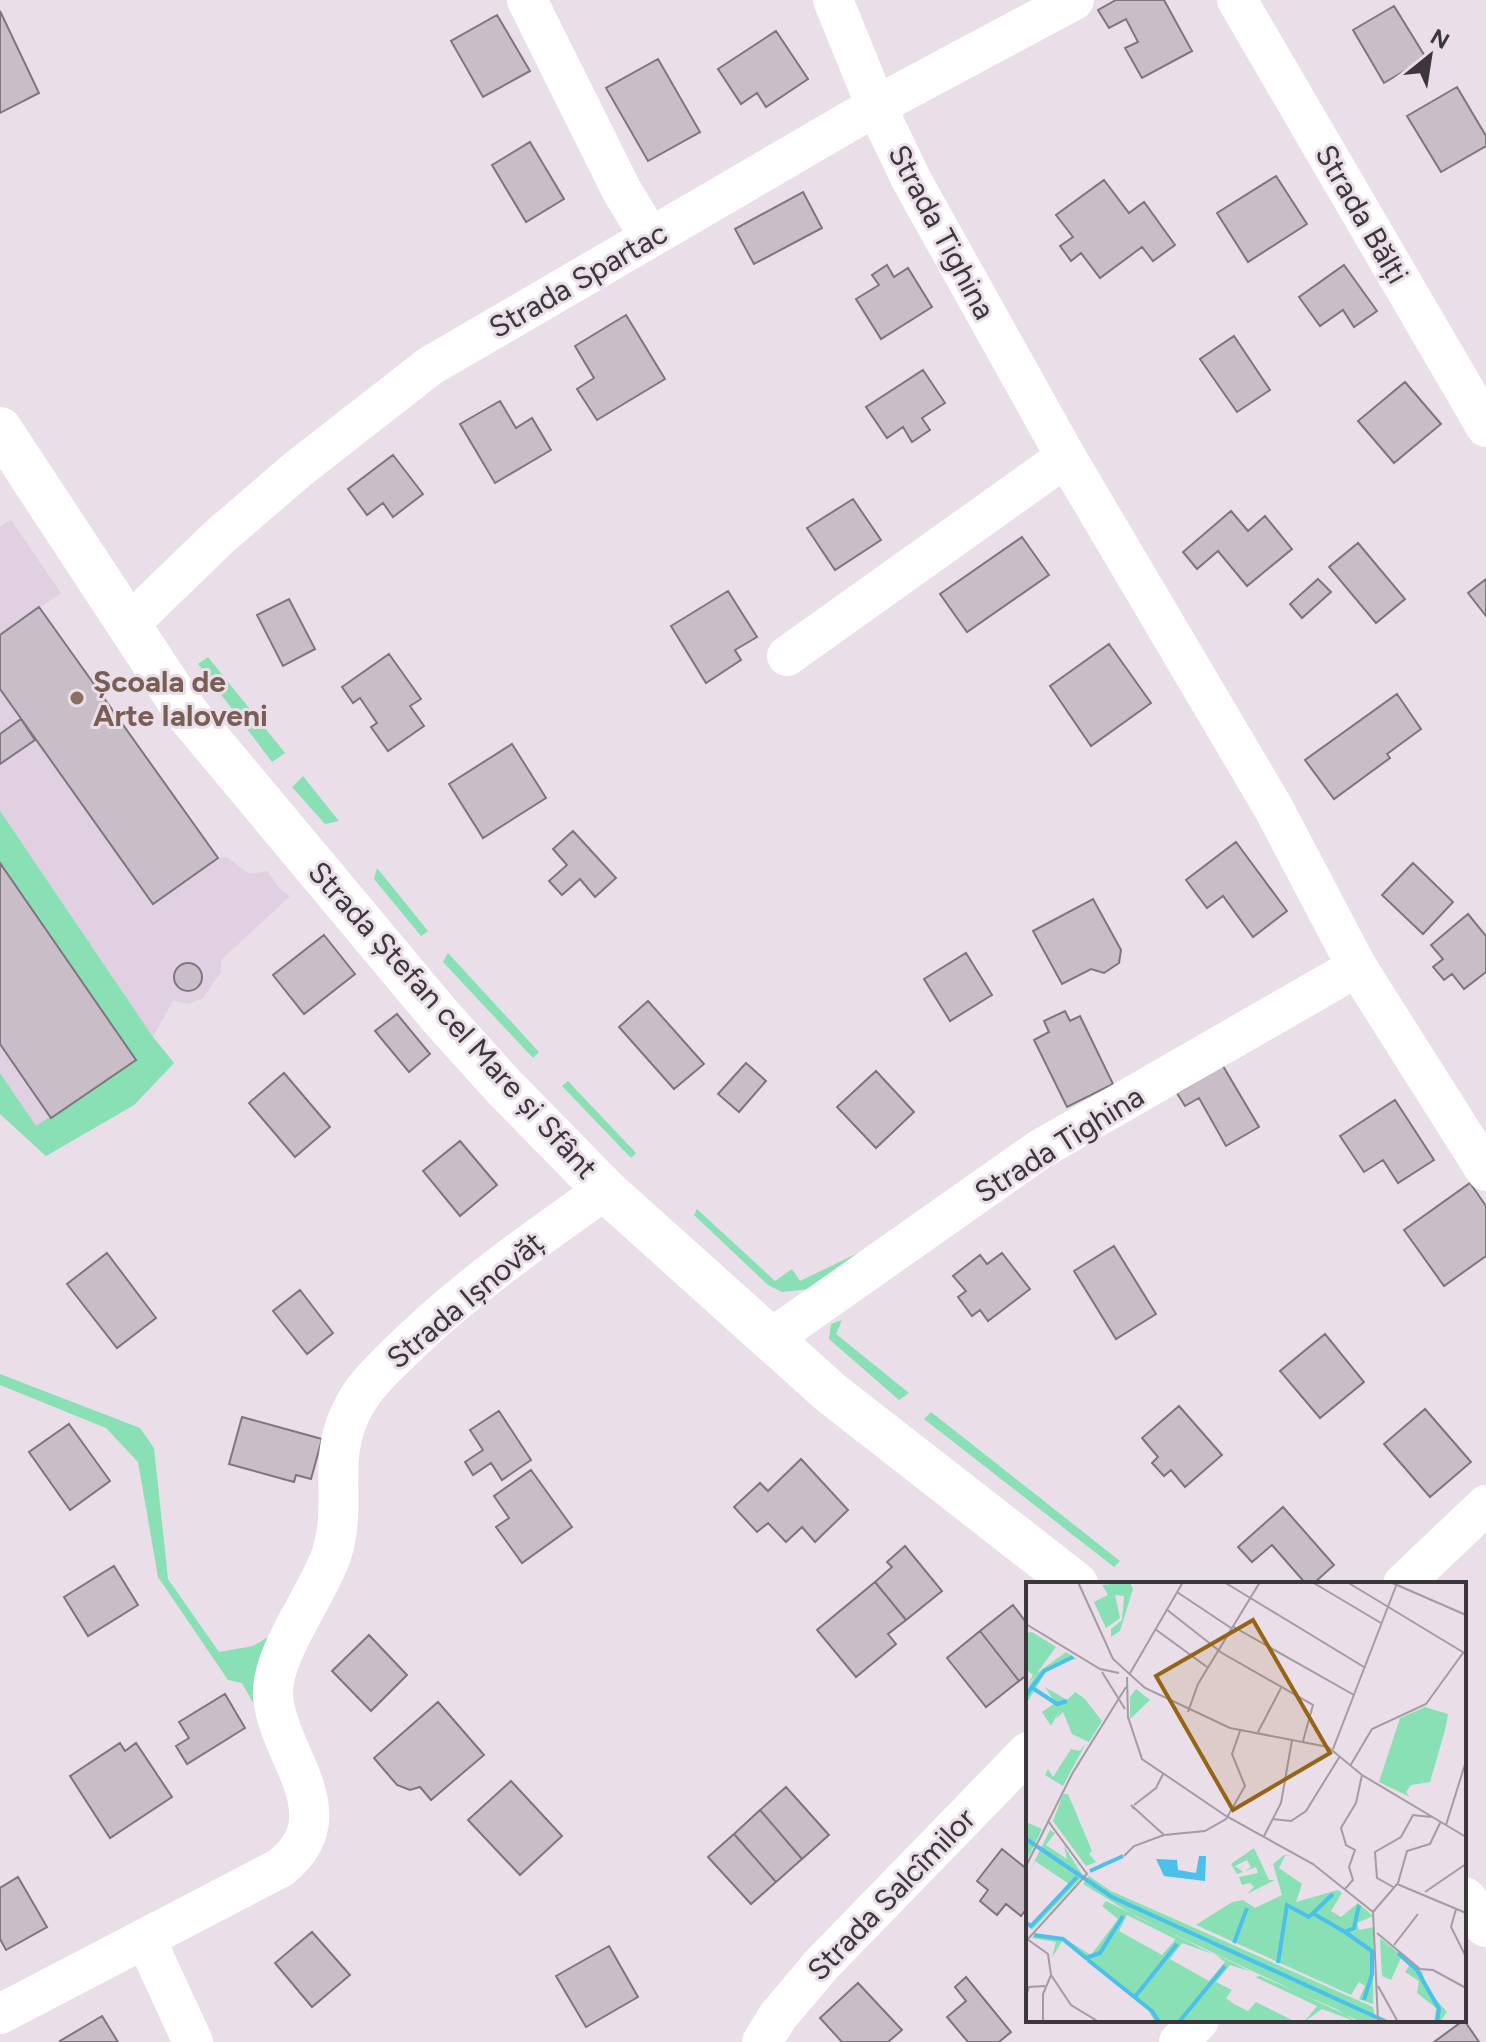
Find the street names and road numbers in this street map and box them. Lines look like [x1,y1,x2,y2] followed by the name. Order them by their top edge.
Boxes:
[881,138,1003,326] street label: Strada Tighina
[1307,138,1417,290] street label: Strada Bălți
[482,214,674,346] street label: Strada Spartac
[301,854,605,1186] street label: Strada Ștefan cel Mare și Sfânt
[968,1077,1150,1211] street label: Strada Tighina
[379,1224,551,1376] street label: Strada Ișnovăț
[799,1800,983,1988] street label: Strada Salcîmilor

